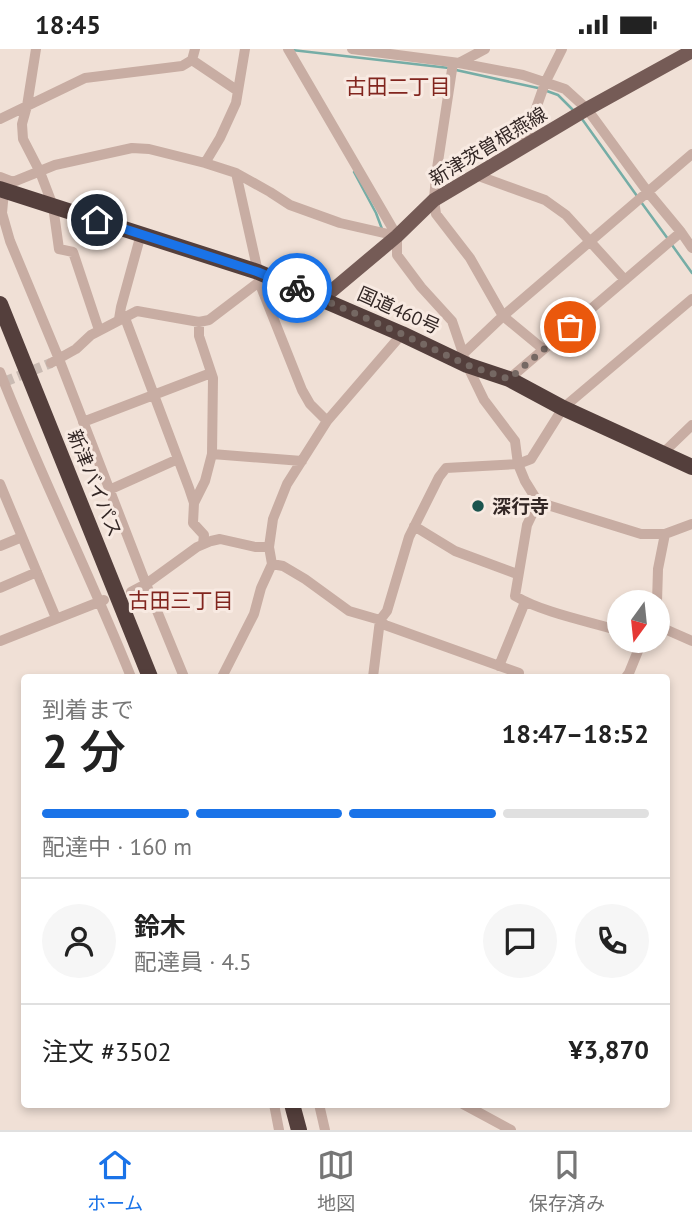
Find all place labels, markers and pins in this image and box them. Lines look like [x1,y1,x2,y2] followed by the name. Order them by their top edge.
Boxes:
[67,190,127,250] pin
[540,297,600,357] pin
[492,494,549,518] place label: 深行寺
[470,498,486,514] marker: 深行寺

